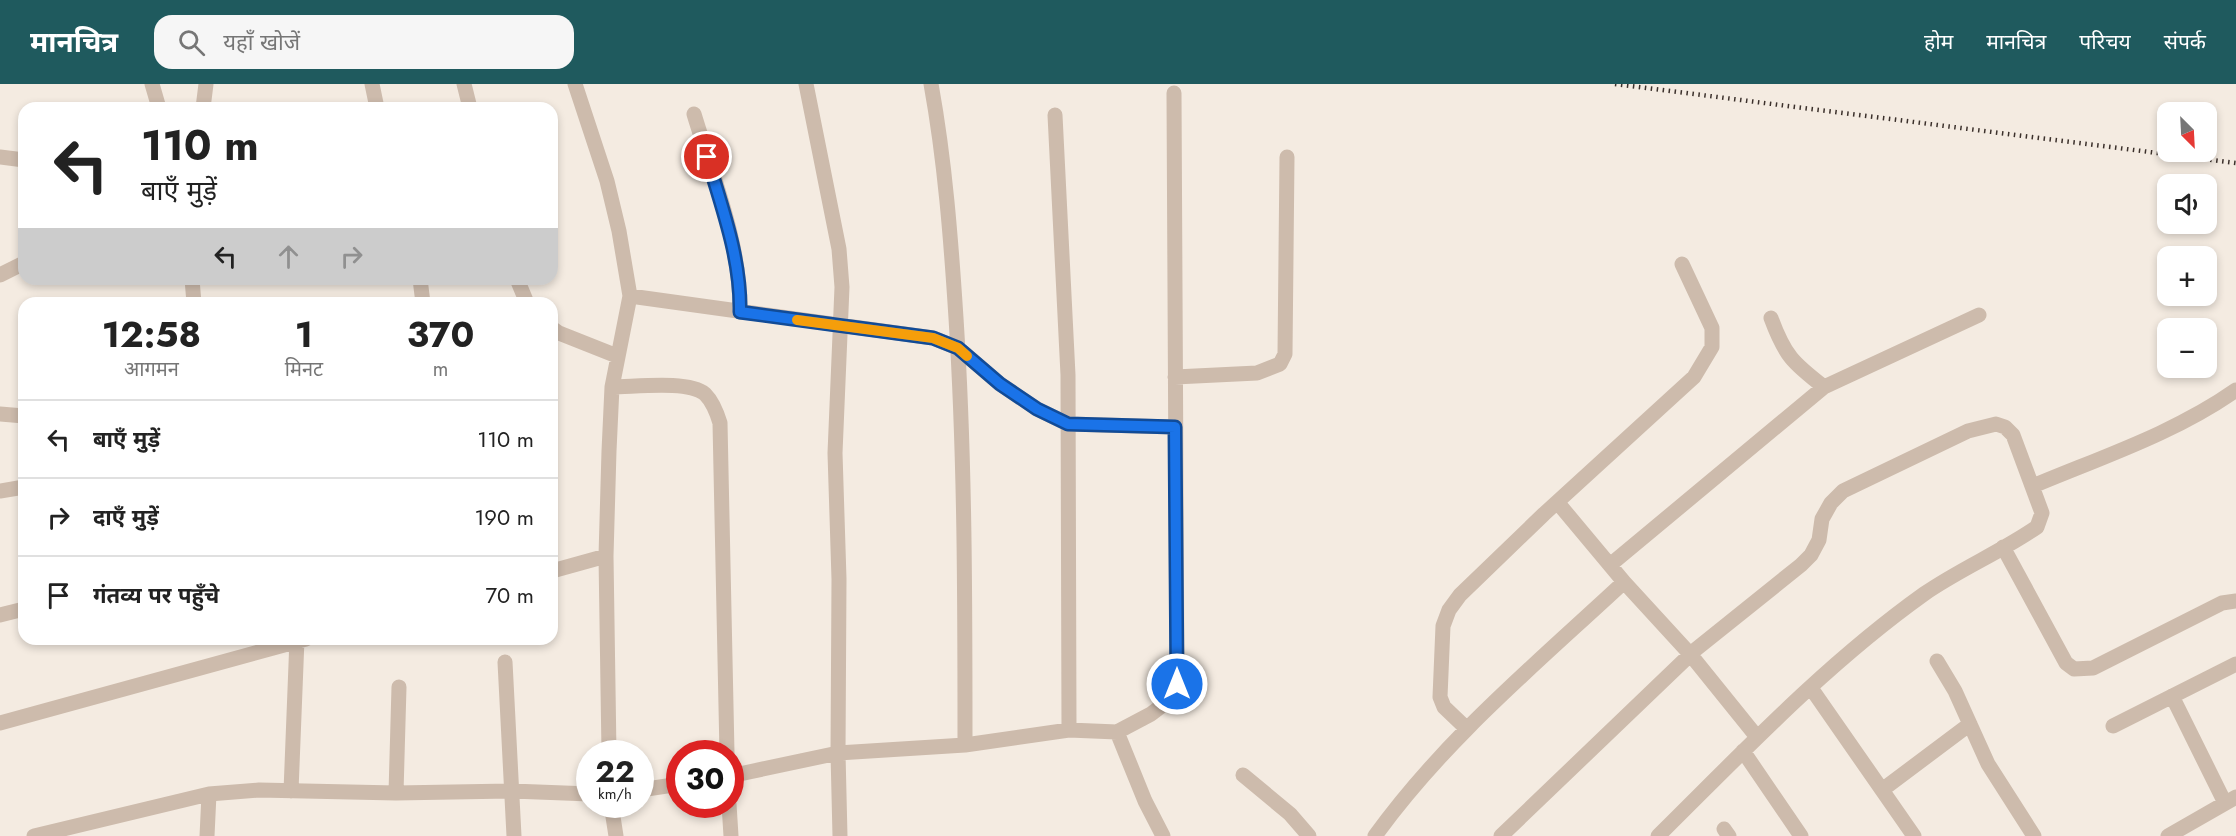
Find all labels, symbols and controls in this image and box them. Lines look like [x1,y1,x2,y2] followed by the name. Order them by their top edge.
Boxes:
[154,15,574,69] search box
[30,22,118,63] text: मानचित्र
[175,26,208,59] icon: search
[223,26,300,58] text: यहाँ खोजें
[1924,27,1953,57] text: होम
[1986,27,2046,57] text: मानचित्र
[2079,27,2131,57] text: परिचय
[2164,27,2206,57] text: संपर्क
[2157,102,2217,162] north arrow
[2157,102,2217,378] map controls
[141,115,259,176] text: 110 m
[42,126,120,204] icon: left
[681,131,732,182] pin
[690,140,723,173] icon: arrive
[141,171,217,210] text: बाएँ मुड़ें
[2157,174,2217,234] button: sound
[209,240,242,273] icon: left
[272,240,305,273] icon: ahead
[335,240,368,273] icon: right
[2157,246,2217,306] button: +
[102,308,201,360] text: 12:58
[295,308,313,360] text: 1
[407,308,474,360] text: 370
[2157,318,2217,378] button: −
[124,355,179,384] text: आगमन
[285,355,323,384] text: मिनट
[433,355,448,384] text: m
[42,423,75,456] icon: left
[93,423,160,455] text: बाएँ मुड़ें
[477,423,534,455] text: 110 m
[42,501,75,534] icon: right
[93,501,159,533] text: दाएँ मुड़ें
[474,501,534,533] text: 190 m
[42,579,75,612] icon: arrive
[93,579,219,611] text: गंतव्य पर पहुँचे
[485,579,534,611] text: 70 m
[1145,652,1209,716] position arrow
[666,740,744,818] speed limit sign: 30
[595,750,635,793] text: 22
[598,783,632,805] text: km/h

